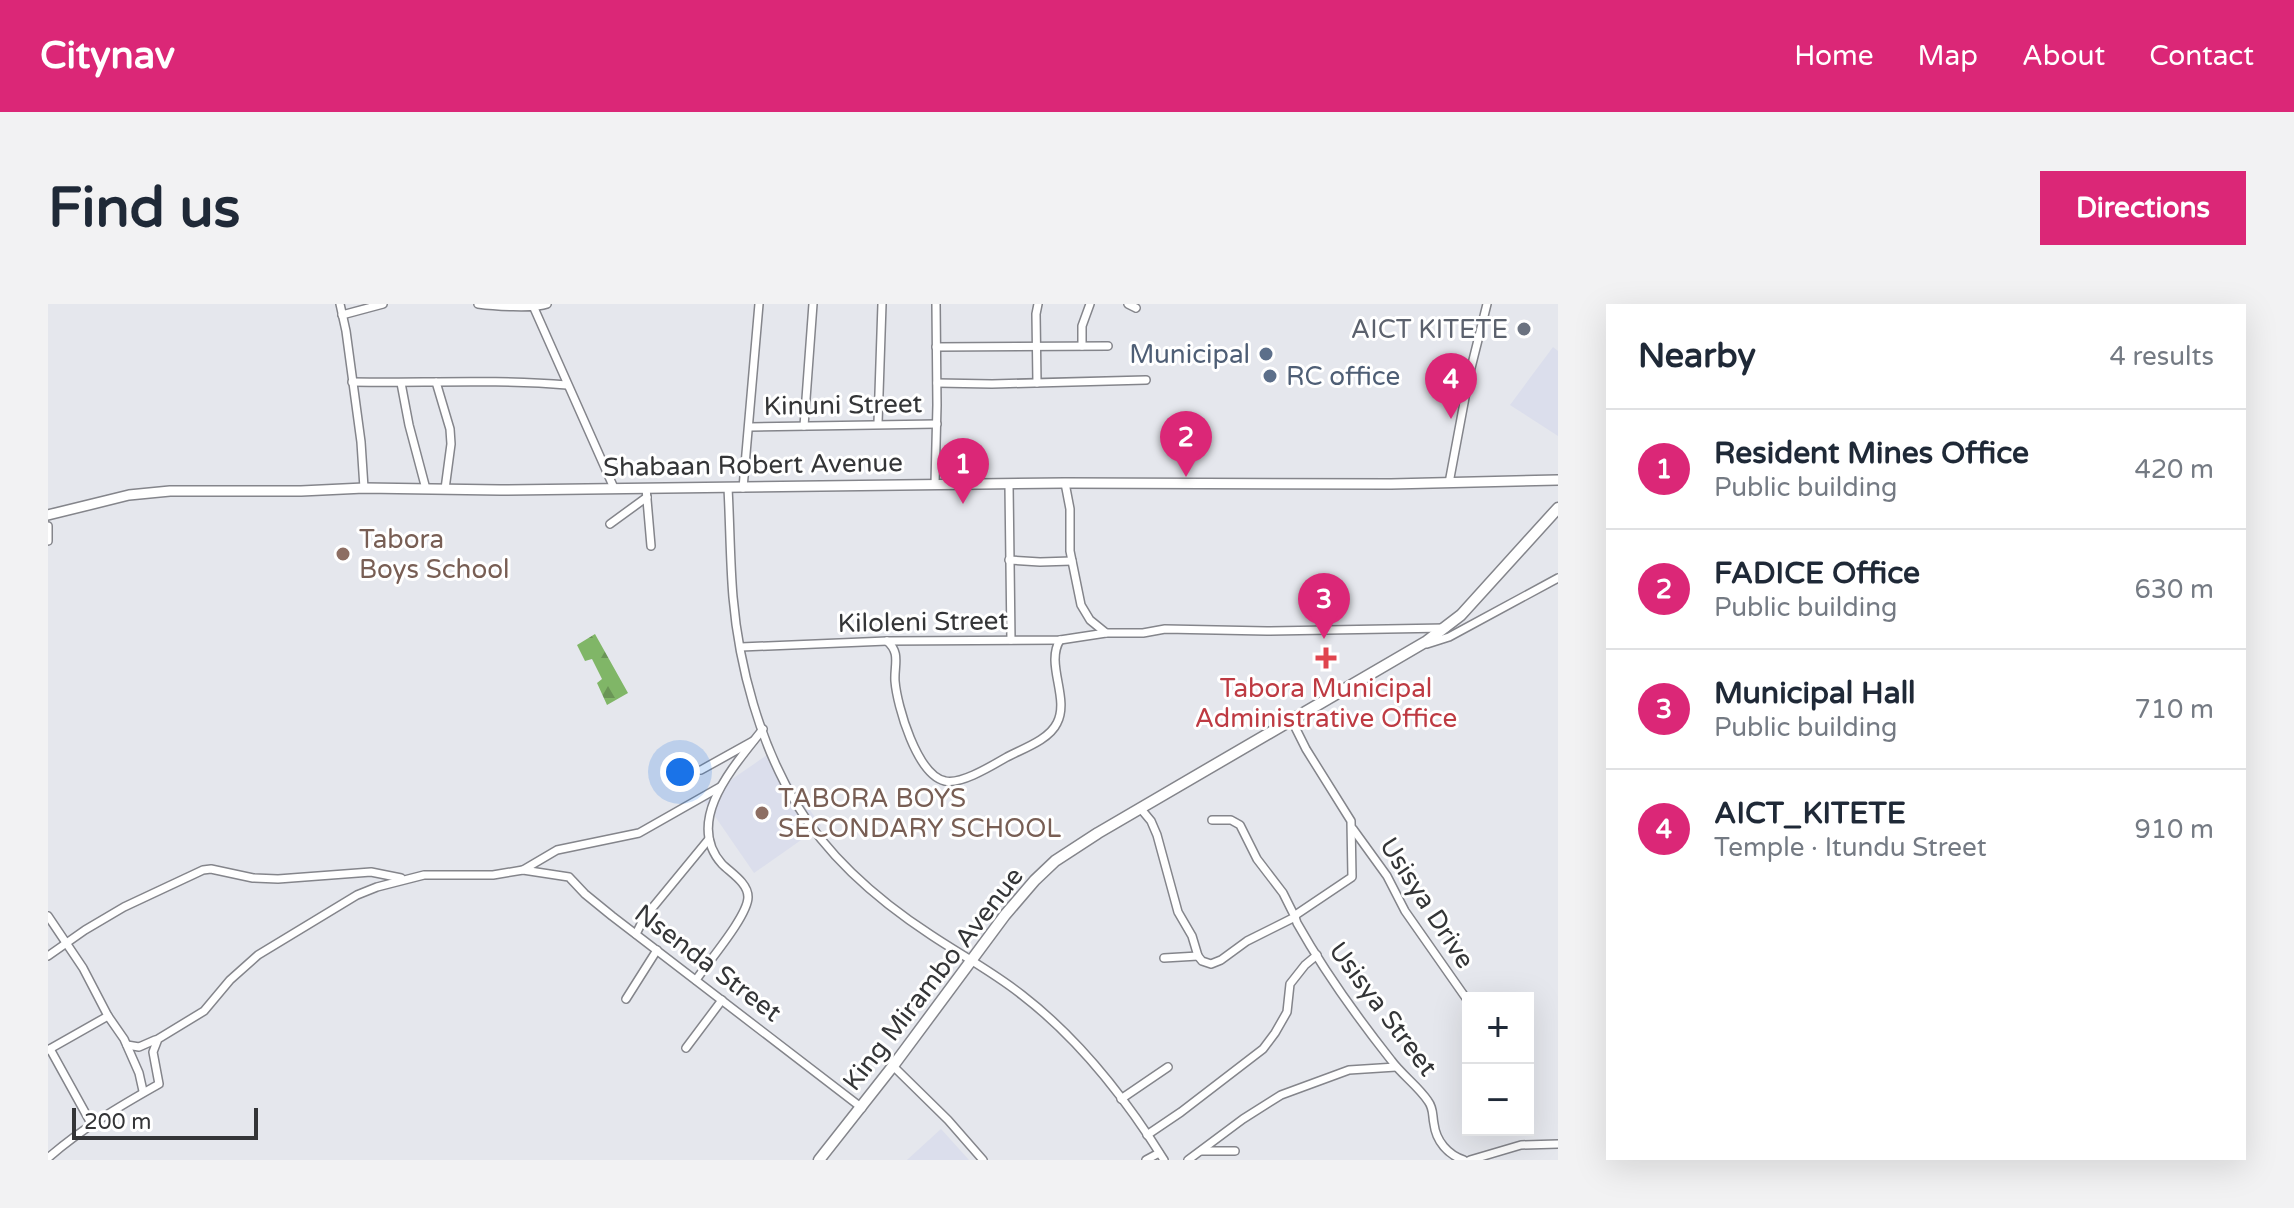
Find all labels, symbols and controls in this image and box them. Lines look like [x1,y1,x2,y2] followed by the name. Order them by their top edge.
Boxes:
[40,33,175,79] text: Citynav
[1794,39,1874,73] text: Home
[1918,39,1978,73] text: Map
[2022,39,2105,73] text: About
[2149,39,2254,73] text: Contact
[2040,171,2246,245] button: Directions
[48,175,240,242] text: Find us
[1351,314,1508,345] place label: AICT KITETE
[1515,320,1533,338] marker: AICT KITETE
[1638,336,1756,377] text: Nearby
[1129,339,1250,370] place label: Municipal
[2109,341,2214,372] text: 4 results
[1257,345,1275,363] marker: Municipal
[1425,353,1477,419] pin: 4
[1286,361,1400,392] place label: RC office
[1261,367,1279,385] marker: RC office
[763,388,923,422] street label: Kinuni Street
[1160,411,1212,477] pin: 2
[1714,435,2029,472] text: Resident Mines Office
[937,438,989,504] pin: 1
[603,447,903,483] street label: Shabaan Robert Avenue
[1656,454,1672,485] text: 1
[2134,454,2214,485] text: 420 m
[1714,472,1897,503] text: Public building
[359,524,510,585] place label: Tabora Boys School
[334,545,352,563] marker: Tabora Boys School
[1714,555,1920,592] text: FADICE Office
[1298,573,1350,639] pin: 3
[1656,574,1672,605] text: 2
[2134,574,2214,605] text: 630 m
[1714,592,1897,623] text: Public building
[837,605,1009,639] street label: Kiloleni Street
[1315,647,1337,669] marker: Tabora Municipal Administrative Office
[1195,673,1457,734] place label: Tabora Municipal Administrative Office
[1714,675,1916,712] text: Municipal Hall
[1656,694,1672,725] text: 3
[2134,694,2214,725] text: 710 m
[1714,712,1897,743] text: Public building
[660,752,700,792] your location
[778,783,1061,844] place label: TABORA BOYS SECONDARY SCHOOL
[1714,795,1906,832] text: AICT_KITETE
[753,804,771,822] marker: TABORA BOYS SECONDARY SCHOOL
[1656,814,1672,845] text: 4
[2134,814,2214,845] text: 910 m
[1373,832,1481,974] street label: Usisya Drive
[1714,832,1987,863] text: Temple · Itundu Street
[836,861,1030,1097] street label: King Mirambo Avenue
[629,898,788,1028] street label: Nsenda Street
[1322,936,1444,1082] street label: Usisya Street
[1462,992,1534,1136] map controls
[1462,992,1534,1064] button: +
[1462,1064,1534,1136] button: −
[72,1104,258,1140] scale bar
[84,1109,151,1135] text: 200 m

